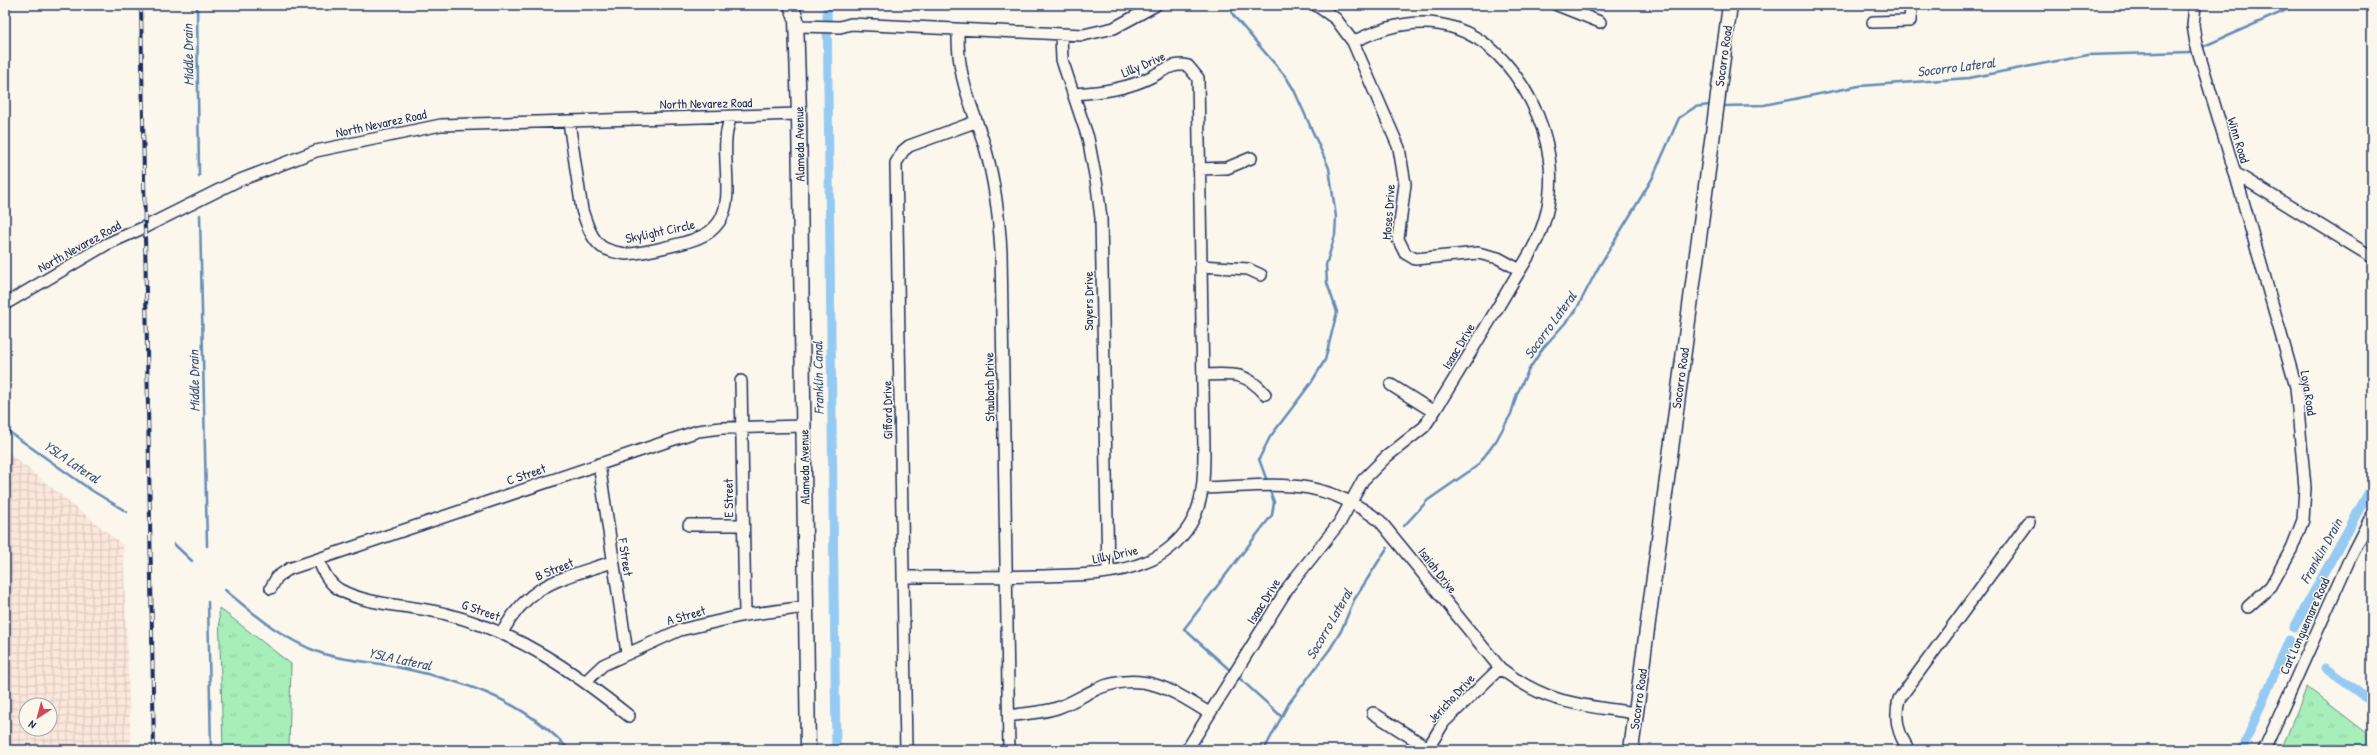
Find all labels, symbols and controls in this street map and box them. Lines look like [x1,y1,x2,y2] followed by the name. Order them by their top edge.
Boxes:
[177,22,198,86] water label: Middle Drain
[1710,25,1736,87] street label: Socorro Road
[1118,47,1168,81] street label: Lilly Drive
[1916,52,1997,81] water label: Socorro Lateral
[660,93,752,113] street label: North Nevarez Road
[334,105,428,141] street label: North Nevarez Road
[789,106,809,182] street label: Alameda Avenue
[2224,115,2254,165] street label: Winn Road
[1377,184,1399,240] street label: Moses Drive
[624,215,696,247] street label: Skylight Circle
[34,216,124,276] street label: North Nevarez Road
[1079,271,1097,331] street label: Sayers Drive
[1519,286,1581,362] water label: Socorro Lateral
[1437,320,1479,372] street label: Isaac Drive
[807,340,828,415] water label: Franklin Canal
[1667,347,1693,409] street label: Socorro Road
[183,348,204,412] water label: Middle Drain
[979,352,999,422] street label: Staubach Drive
[2297,369,2321,417] street label: Loya Road
[877,380,897,440] street label: Gifford Drive
[794,429,814,505] street label: Alameda Avenue
[41,436,105,488] water label: YSLA Lateral
[504,459,549,489] street label: C Street
[719,478,737,518] street label: E Street
[2295,513,2347,587] water label: Franklin Drain
[614,536,638,578] street label: F Street
[1090,540,1140,568] street label: Lilly Drive
[1414,543,1462,597] street label: Isaiah Drive
[532,553,576,585] street label: B Street
[1242,575,1284,627] street label: Isaac Drive
[2275,575,2333,677] street label: Carl Longuemare Road
[1301,584,1357,662] water label: Socorro Lateral
[459,595,503,625] street label: G Street
[664,601,708,629] street label: A Street
[367,643,434,675] water label: YSLA Lateral
[1625,668,1651,730] street label: Socorro Road
[1424,670,1478,726] street label: Jericho Drive
[18,697,58,737] north arrow
[26,718,39,732] text: N

